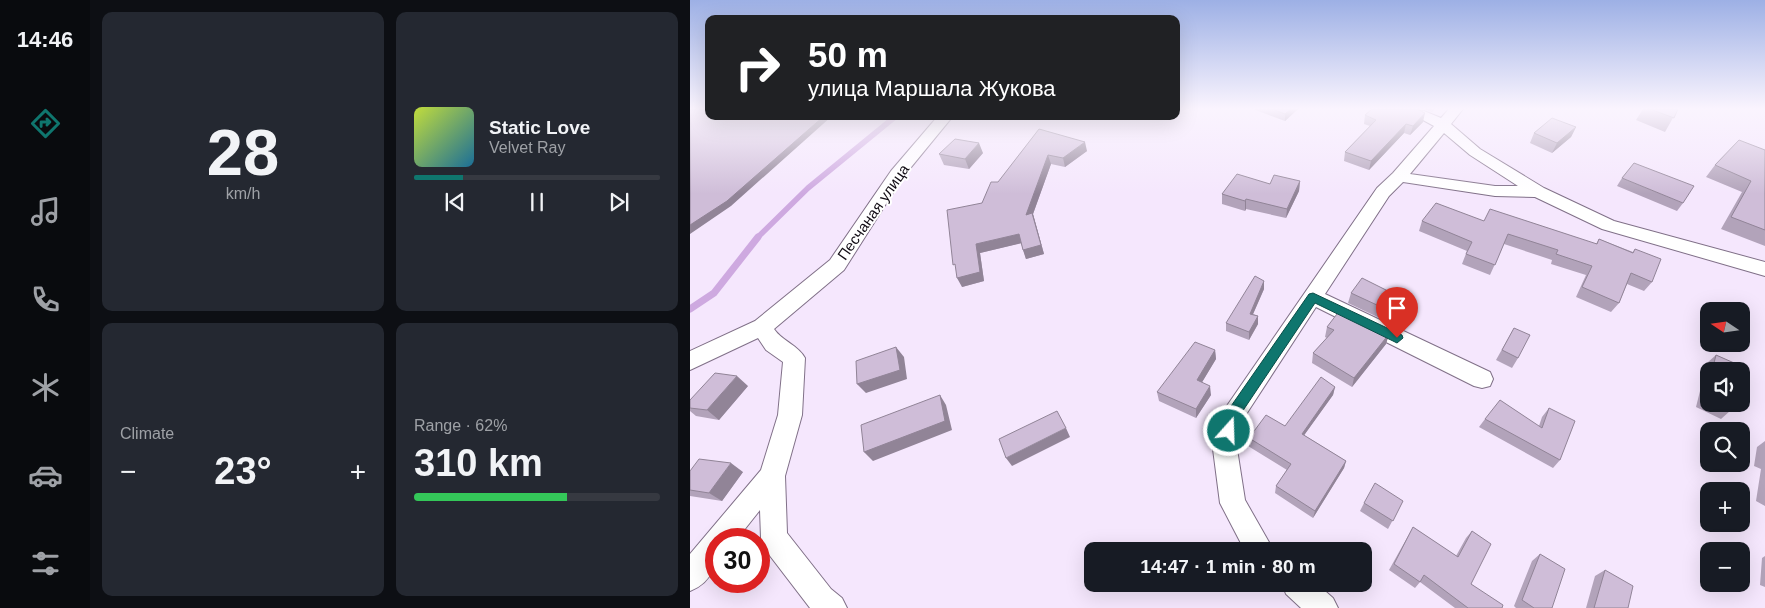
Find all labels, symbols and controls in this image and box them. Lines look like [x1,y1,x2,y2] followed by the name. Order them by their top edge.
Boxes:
[17,27,73,52] text: 14:46
[725,35,790,100] icon: right
[808,35,888,74] text: 50 m
[808,76,1056,101] text: улица Маршала Жукова
[28,106,63,141] icon: directions
[207,116,279,189] text: 28
[489,117,590,138] text: Static Love
[489,139,565,156] text: Velvet Ray
[834,160,913,263] street label: Песчаная улица
[226,185,260,202] text: km/h
[441,188,469,216] icon: previous
[523,188,551,216] icon: pause
[605,188,633,216] icon: next
[28,194,63,229] icon: music
[28,282,63,317] icon: phone
[1376,287,1418,338] pin
[1383,294,1411,322] icon: arrive
[1700,302,1750,352] north arrow
[1700,302,1750,592] map controls
[1700,362,1750,412] button: sound
[28,370,63,405] icon: climate
[1202,404,1254,456] position arrow
[414,417,507,434] text: Range · 62%
[1700,422,1750,472] button: search
[120,425,174,442] text: Climate
[414,442,543,484] text: 310 km
[214,450,272,492] text: 23°
[120,456,136,487] text: −
[350,456,366,487] text: +
[28,458,63,493] icon: car
[1700,482,1750,532] button: +
[705,528,770,593] speed limit sign: 30
[1700,542,1750,592] button: −
[28,546,63,581] icon: filters
[1140,556,1316,577] text: 14:47 · 1 min · 80 m

